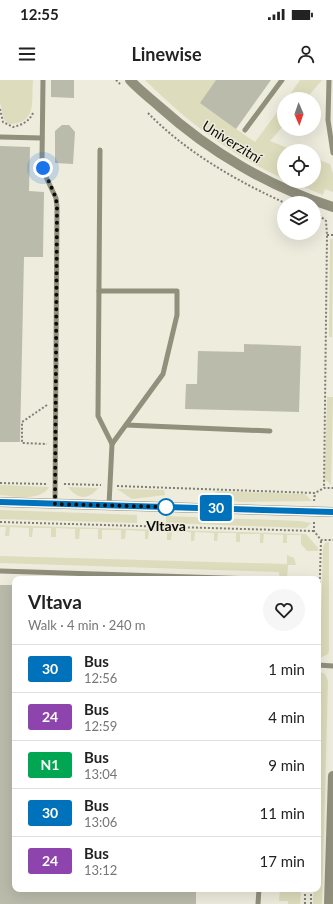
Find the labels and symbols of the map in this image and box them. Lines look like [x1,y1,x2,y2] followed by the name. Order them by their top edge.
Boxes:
[277,92,321,136] north arrow
[199,117,266,167] street label: Univerzitní
[33,158,53,178] your location
[198,495,234,521] line badge: 30
[157,498,175,516] marker: Vltava
[145,517,186,534] place label: Vltava

